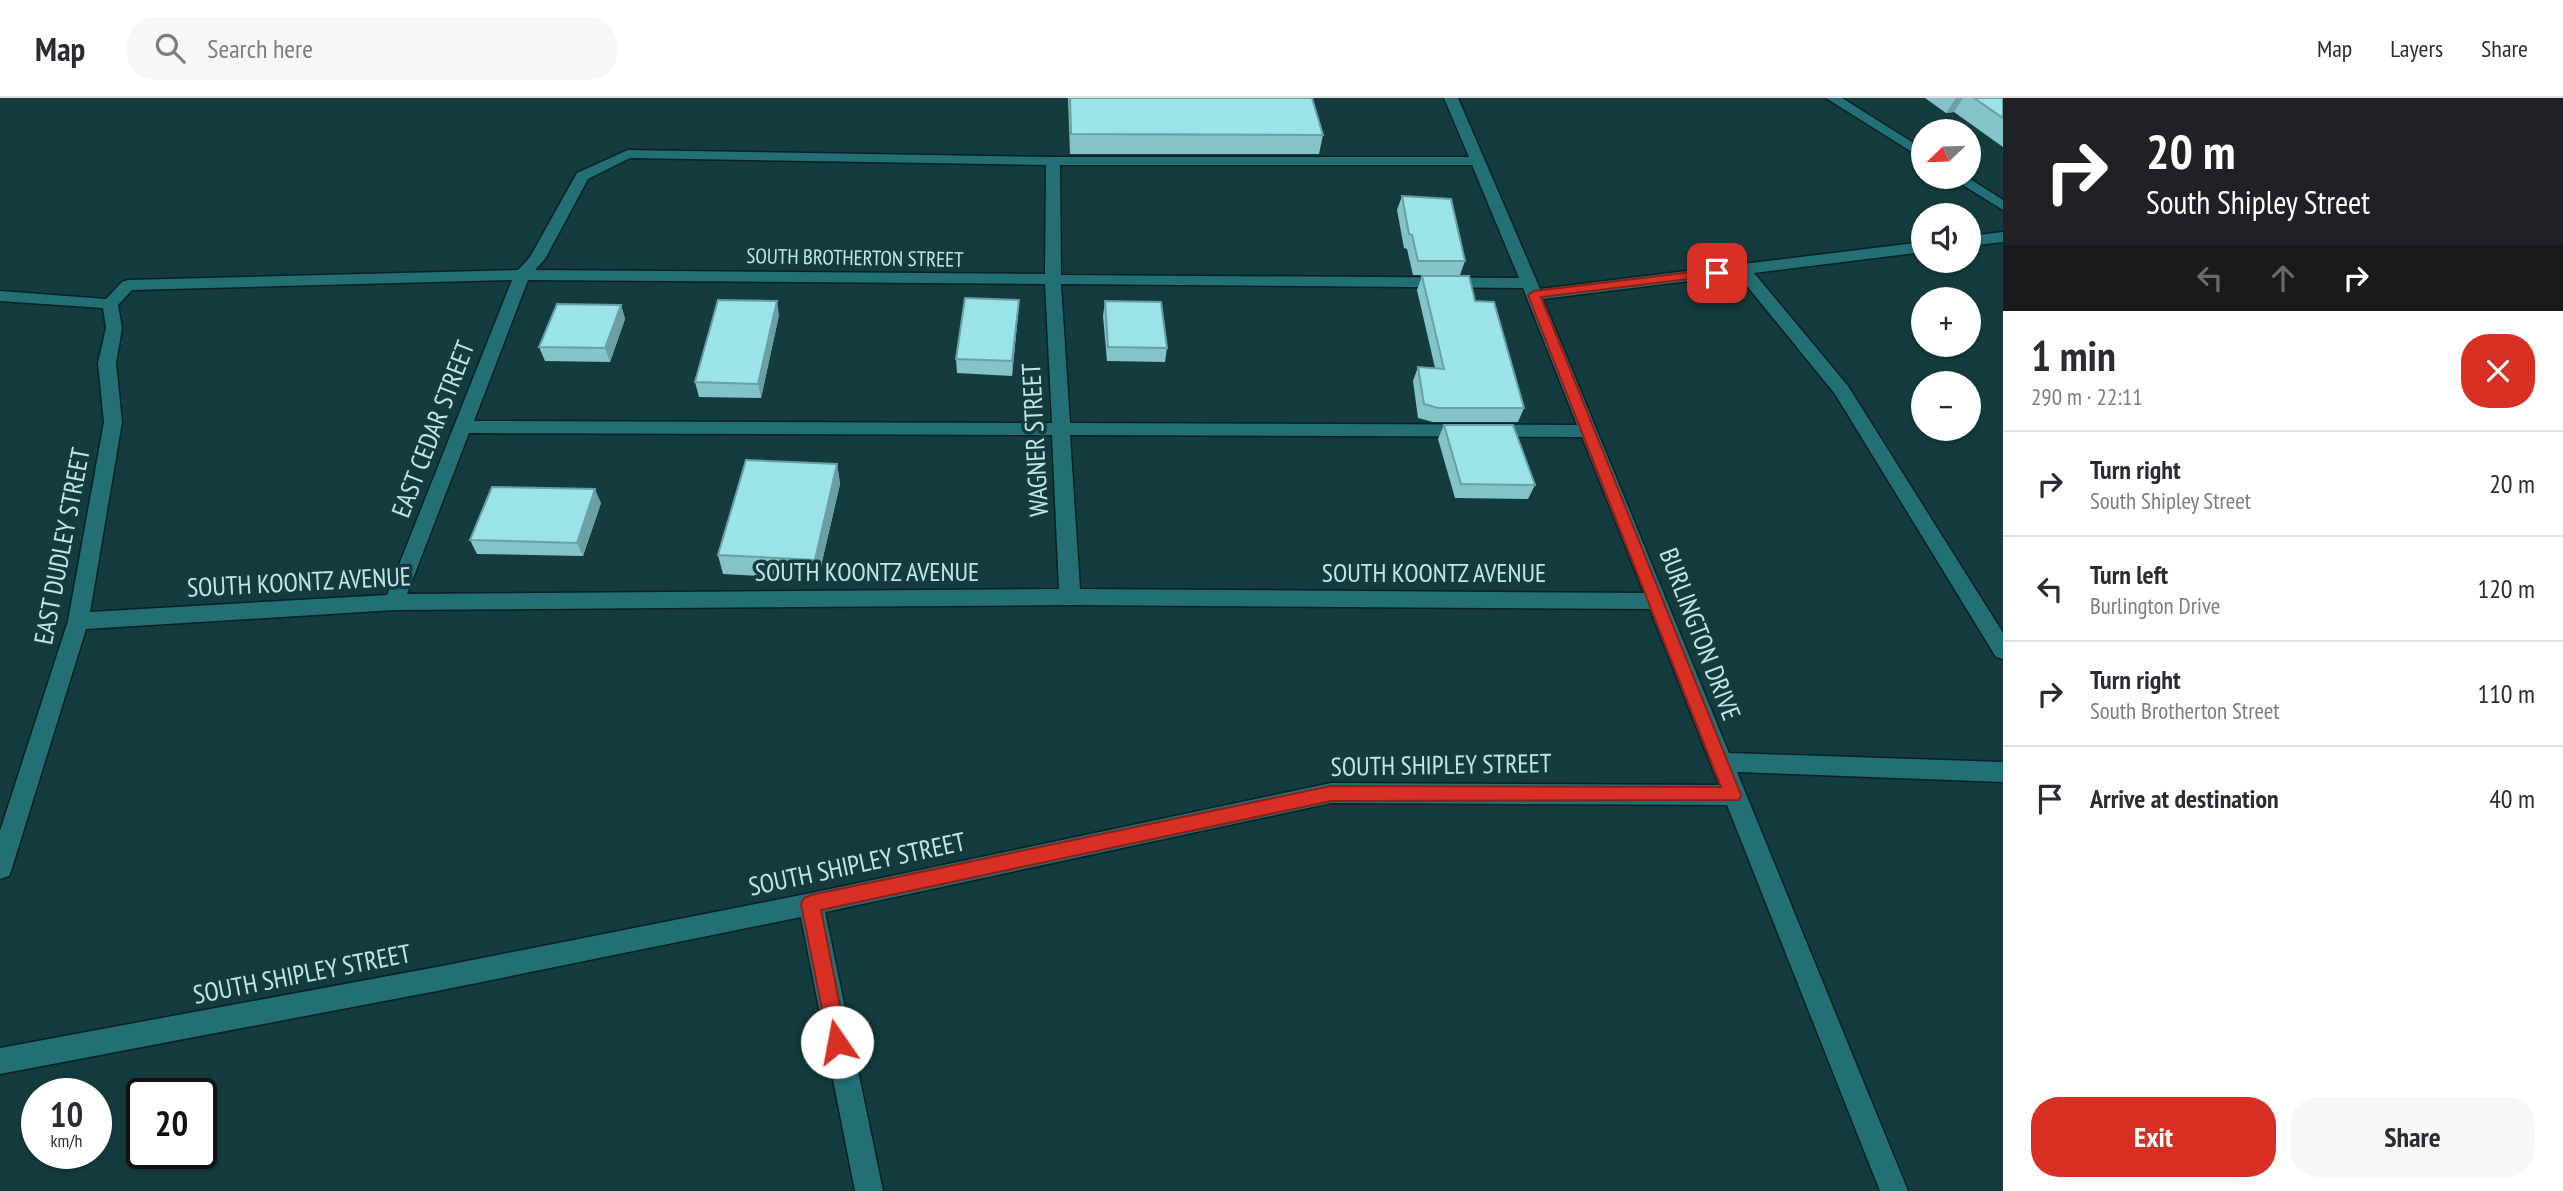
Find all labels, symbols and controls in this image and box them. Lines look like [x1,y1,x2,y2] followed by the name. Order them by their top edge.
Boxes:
[127,17,617,80] search box
[35,27,85,70] text: Map
[151,29,189,67] icon: search
[207,32,313,65] text: Search here
[2317,33,2352,64] text: Map
[2390,33,2443,64] text: Layers
[2481,33,2528,64] text: Share
[1911,119,1981,189] north arrow
[1911,119,1981,441] map controls
[2146,119,2235,183] text: 20 m
[2031,126,2122,217] icon: right
[2146,181,2370,223] text: South Shipley Street
[1911,203,1981,273] button: sound
[746,242,964,273] street label: SOUTH BROTHERTON STREET
[1687,243,1747,303] pin
[1698,254,1736,292] icon: arrive
[2191,259,2229,297] icon: left
[2264,259,2302,297] icon: ahead
[2337,259,2375,297] icon: right
[1911,287,1981,357] button: +
[2031,328,2116,383] text: 1 min
[2461,334,2535,408] button: close
[384,336,481,522] street label: EAST CEDAR STREET
[1014,362,1055,518] street label: WAGNER STREET
[1911,371,1981,441] button: −
[2031,382,2143,411] text: 290 m · 22:11
[26,444,97,647] street label: EAST DUDLEY STREET
[2090,453,2181,486] text: Turn right
[2031,465,2069,503] icon: right
[2489,467,2535,500] text: 20 m
[2090,486,2251,515] text: South Shipley Street
[1653,543,1748,725] street label: BURLINGTON DRIVE
[755,555,979,588] street label: SOUTH KOONTZ AVENUE
[1322,556,1546,589] street label: SOUTH KOONTZ AVENUE
[2090,558,2168,591] text: Turn left
[186,559,412,604] street label: SOUTH KOONTZ AVENUE
[2031,570,2069,608] icon: left
[2477,572,2535,605] text: 120 m
[2090,591,2220,620] text: Burlington Drive
[2090,663,2181,696] text: Turn right
[2031,675,2069,713] icon: right
[2477,677,2535,710] text: 110 m
[2090,696,2280,725] text: South Brotherton Street
[1330,746,1552,783] street label: SOUTH SHIPLEY STREET
[2031,780,2069,818] icon: arrive
[2090,782,2279,815] text: Arrive at destination
[2489,782,2535,815] text: 40 m
[745,824,969,903] street label: SOUTH SHIPLEY STREET
[190,936,414,1011] street label: SOUTH SHIPLEY STREET
[800,1005,874,1079] position arrow
[126,1078,217,1169] speed limit sign: 20
[50,1091,83,1137] text: 10
[2031,1097,2276,1177] button: Exit
[2290,1097,2535,1177] button: Share
[51,1129,82,1152] text: km/h

